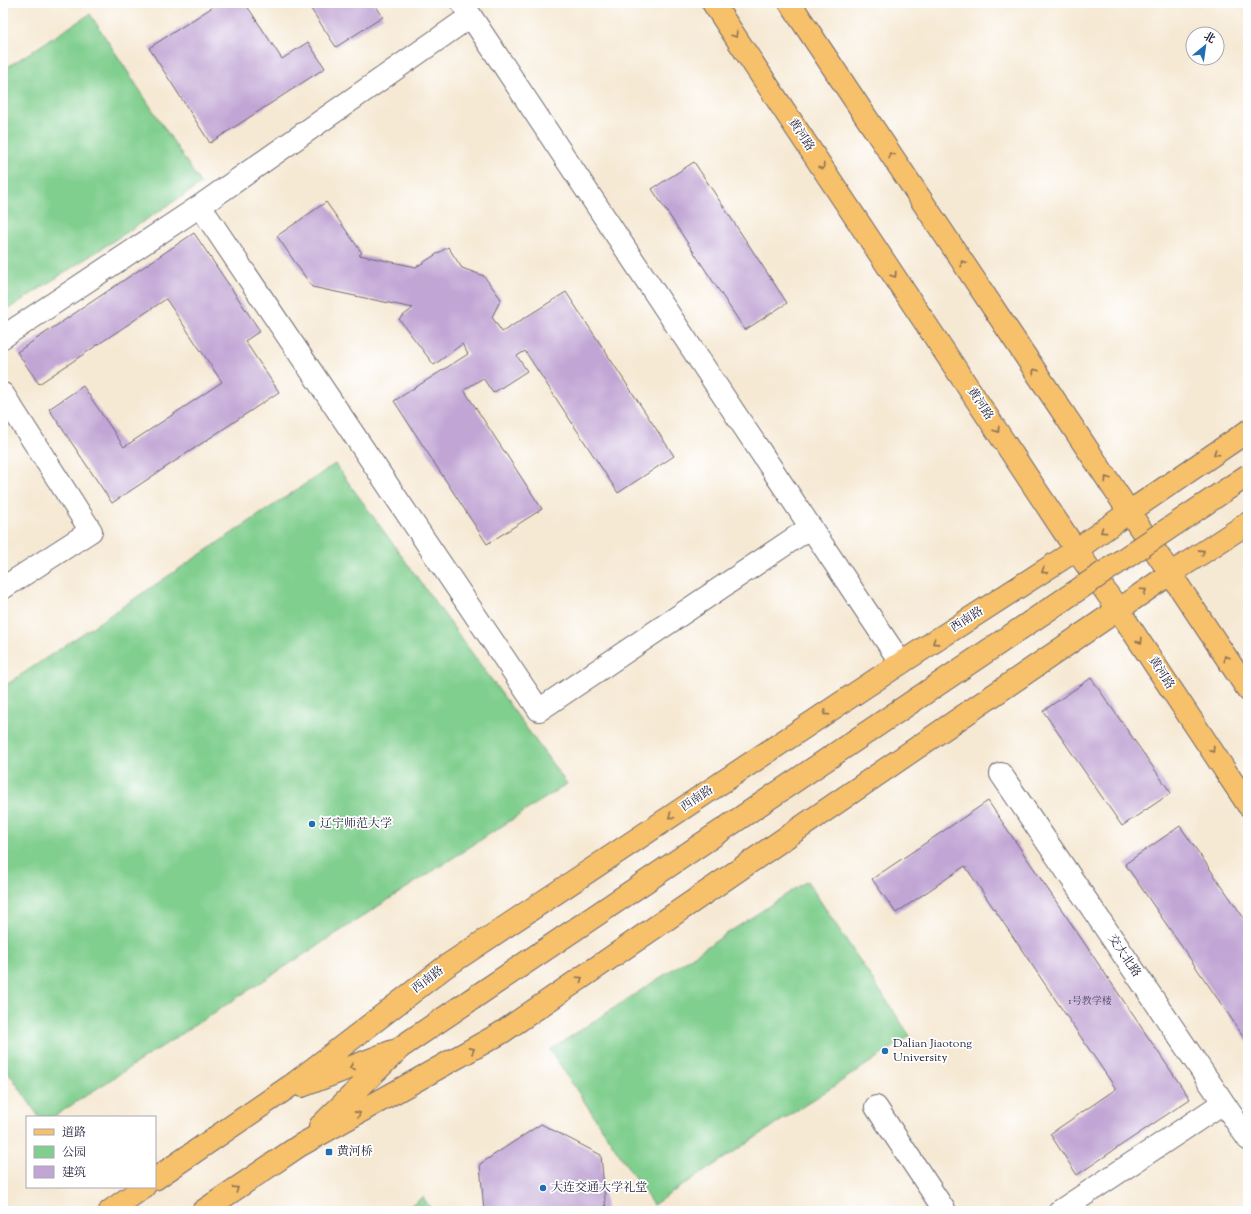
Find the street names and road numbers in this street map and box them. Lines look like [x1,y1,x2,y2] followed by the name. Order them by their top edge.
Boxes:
[783,115,819,155] street label: 黄河路
[962,384,998,424] street label: 黄河路
[947,603,987,637] street label: 西南路
[1144,653,1178,693] street label: 黄河路
[677,781,717,817] street label: 西南路
[1103,931,1145,981] street label: 交大北路
[408,962,448,998] street label: 西南路

